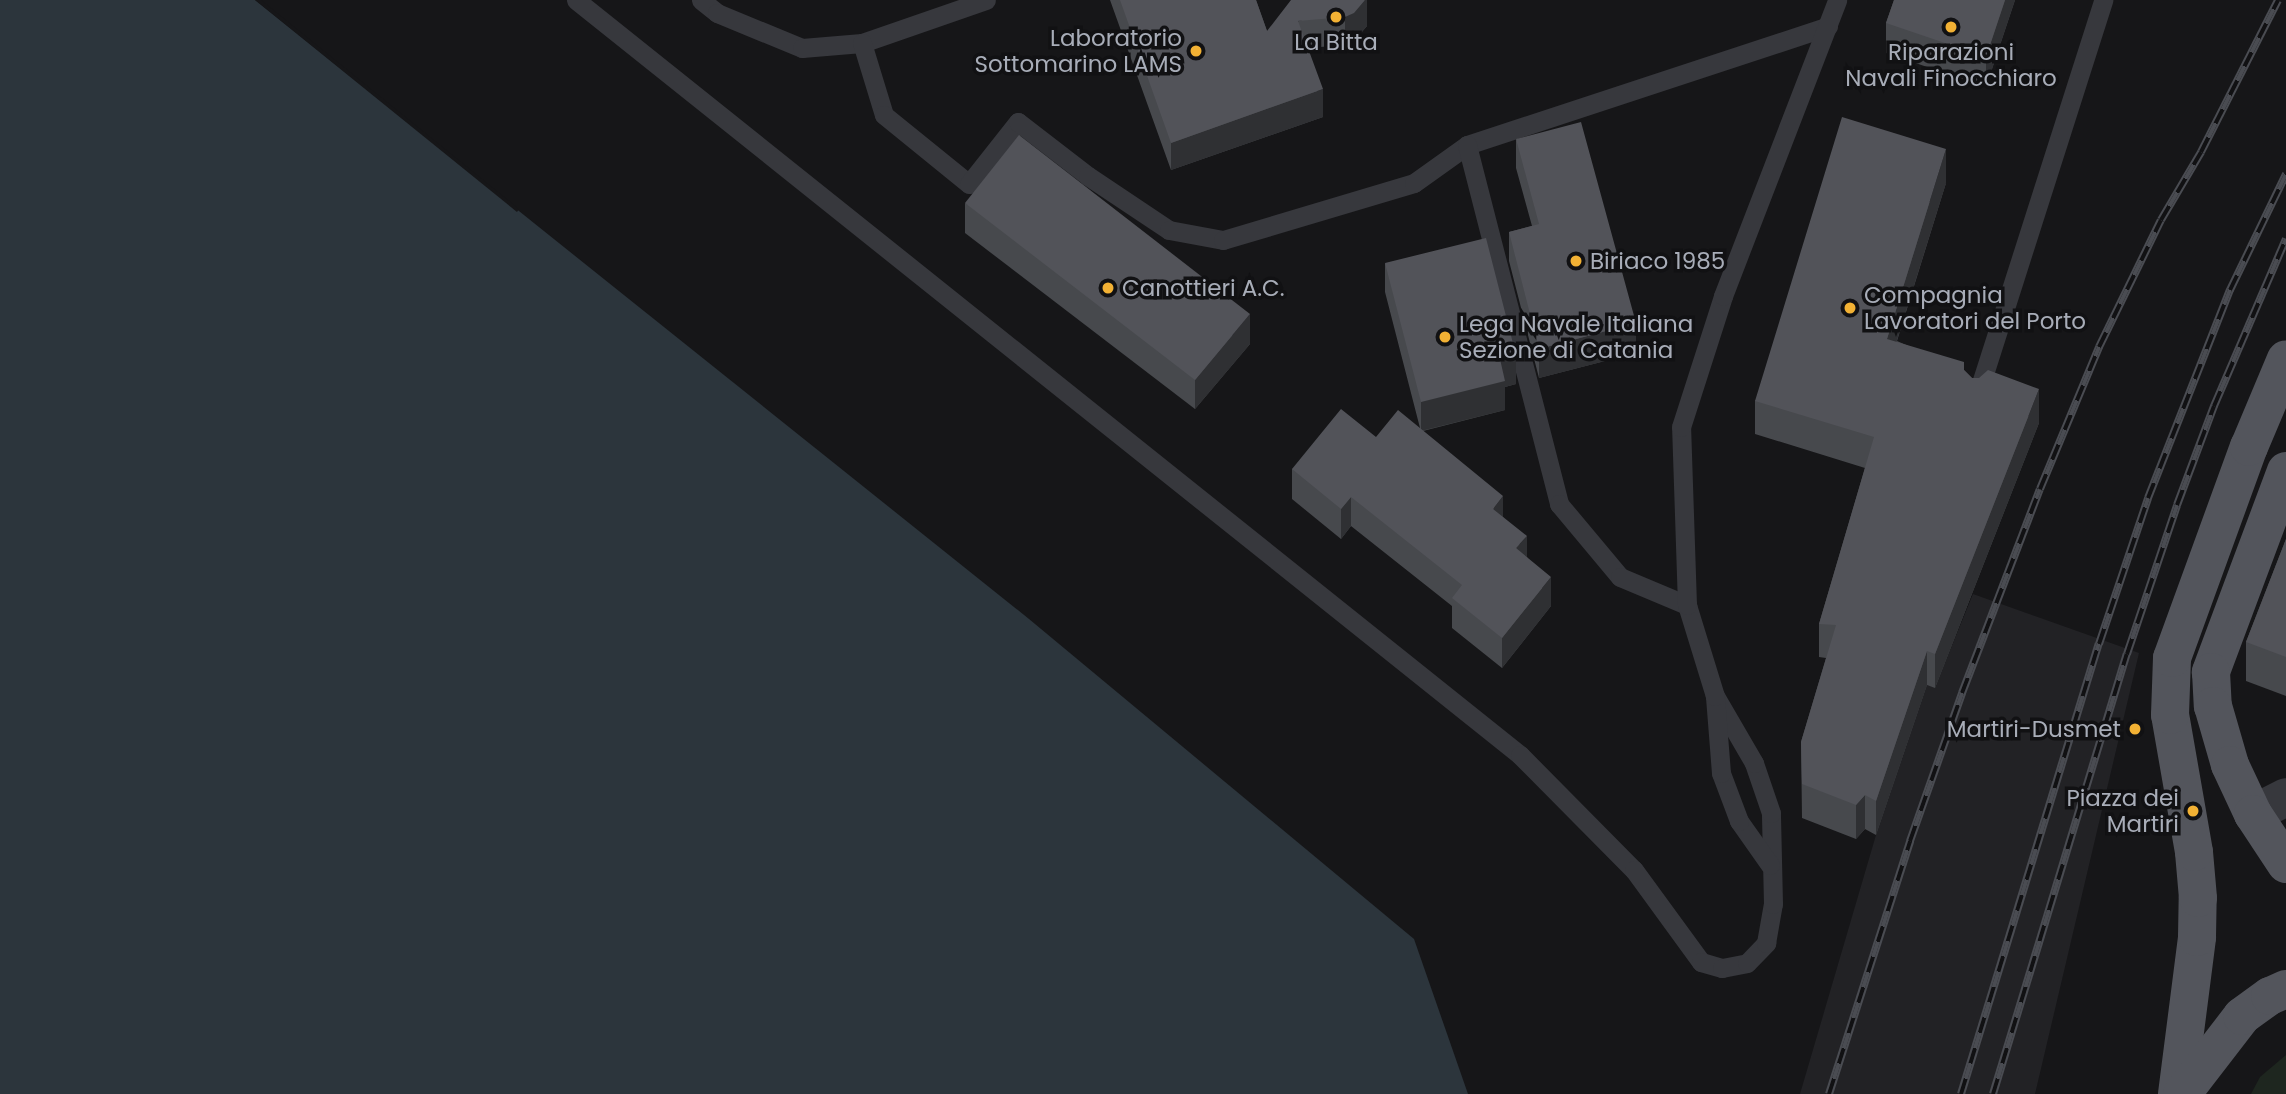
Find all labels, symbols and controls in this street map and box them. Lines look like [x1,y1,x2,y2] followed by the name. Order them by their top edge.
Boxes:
[1328,9,1344,25] marker: La Bitta
[1943,19,1959,35] marker: Riparazioni Navali Finocchiaro
[975,24,1182,78] place label: Laboratorio Sottomarino LAMS
[1294,28,1378,56] place label: La Bitta
[1845,38,2057,92] place label: Riparazioni Navali Finocchiaro
[1188,43,1204,59] marker: Laboratorio Sottomarino LAMS
[1590,247,1725,275] place label: Biriaco 1985
[1568,253,1584,269] marker: Biriaco 1985
[1122,274,1285,302] place label: Canottieri A.C.
[1100,280,1116,296] marker: Canottieri A.C.
[1864,281,2086,335] place label: Compagnia Lavoratori del Porto
[1842,300,1858,316] marker: Compagnia Lavoratori del Porto
[1459,310,1693,364] place label: Lega Navale Italiana Sezione di Catania
[1437,329,1453,345] marker: Lega Navale Italiana Sezione di Catania
[1947,715,2121,743] place label: Martiri-Dusmet
[2127,721,2143,737] marker: Martiri-Dusmet
[2066,784,2179,838] place label: Piazza dei Martiri
[2185,803,2201,819] marker: Piazza dei Martiri

